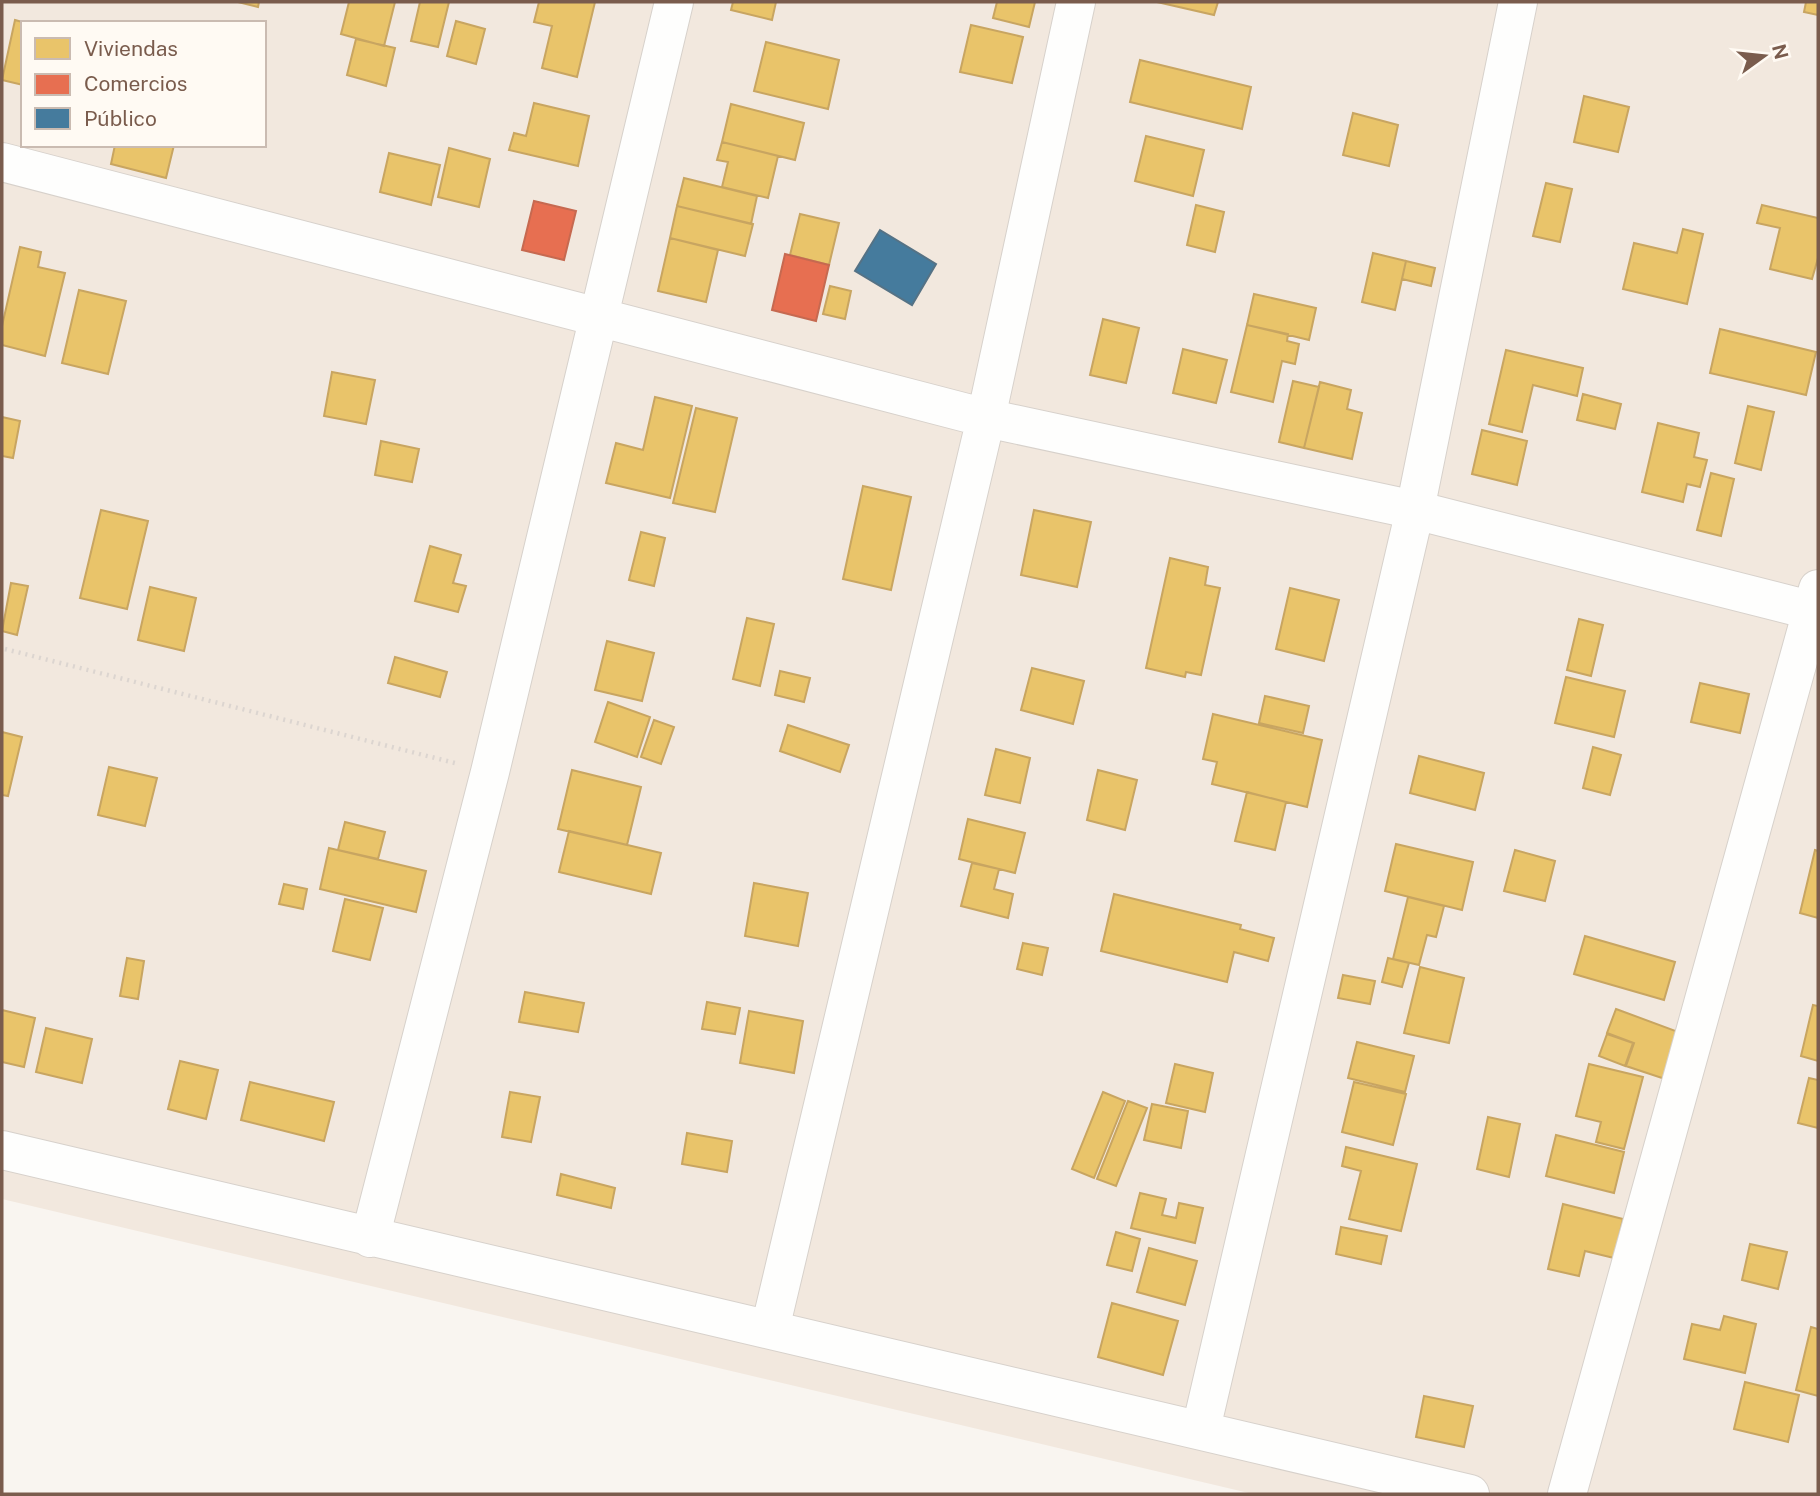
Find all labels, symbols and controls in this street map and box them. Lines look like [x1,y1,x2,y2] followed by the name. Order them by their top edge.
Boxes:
[21,21,266,147] legend
[1729,21,1799,91] north arrow
[84,36,178,61] text: Viviendas
[1768,42,1793,62] text: N
[84,71,187,96] text: Comercios
[84,106,157,131] text: Público

